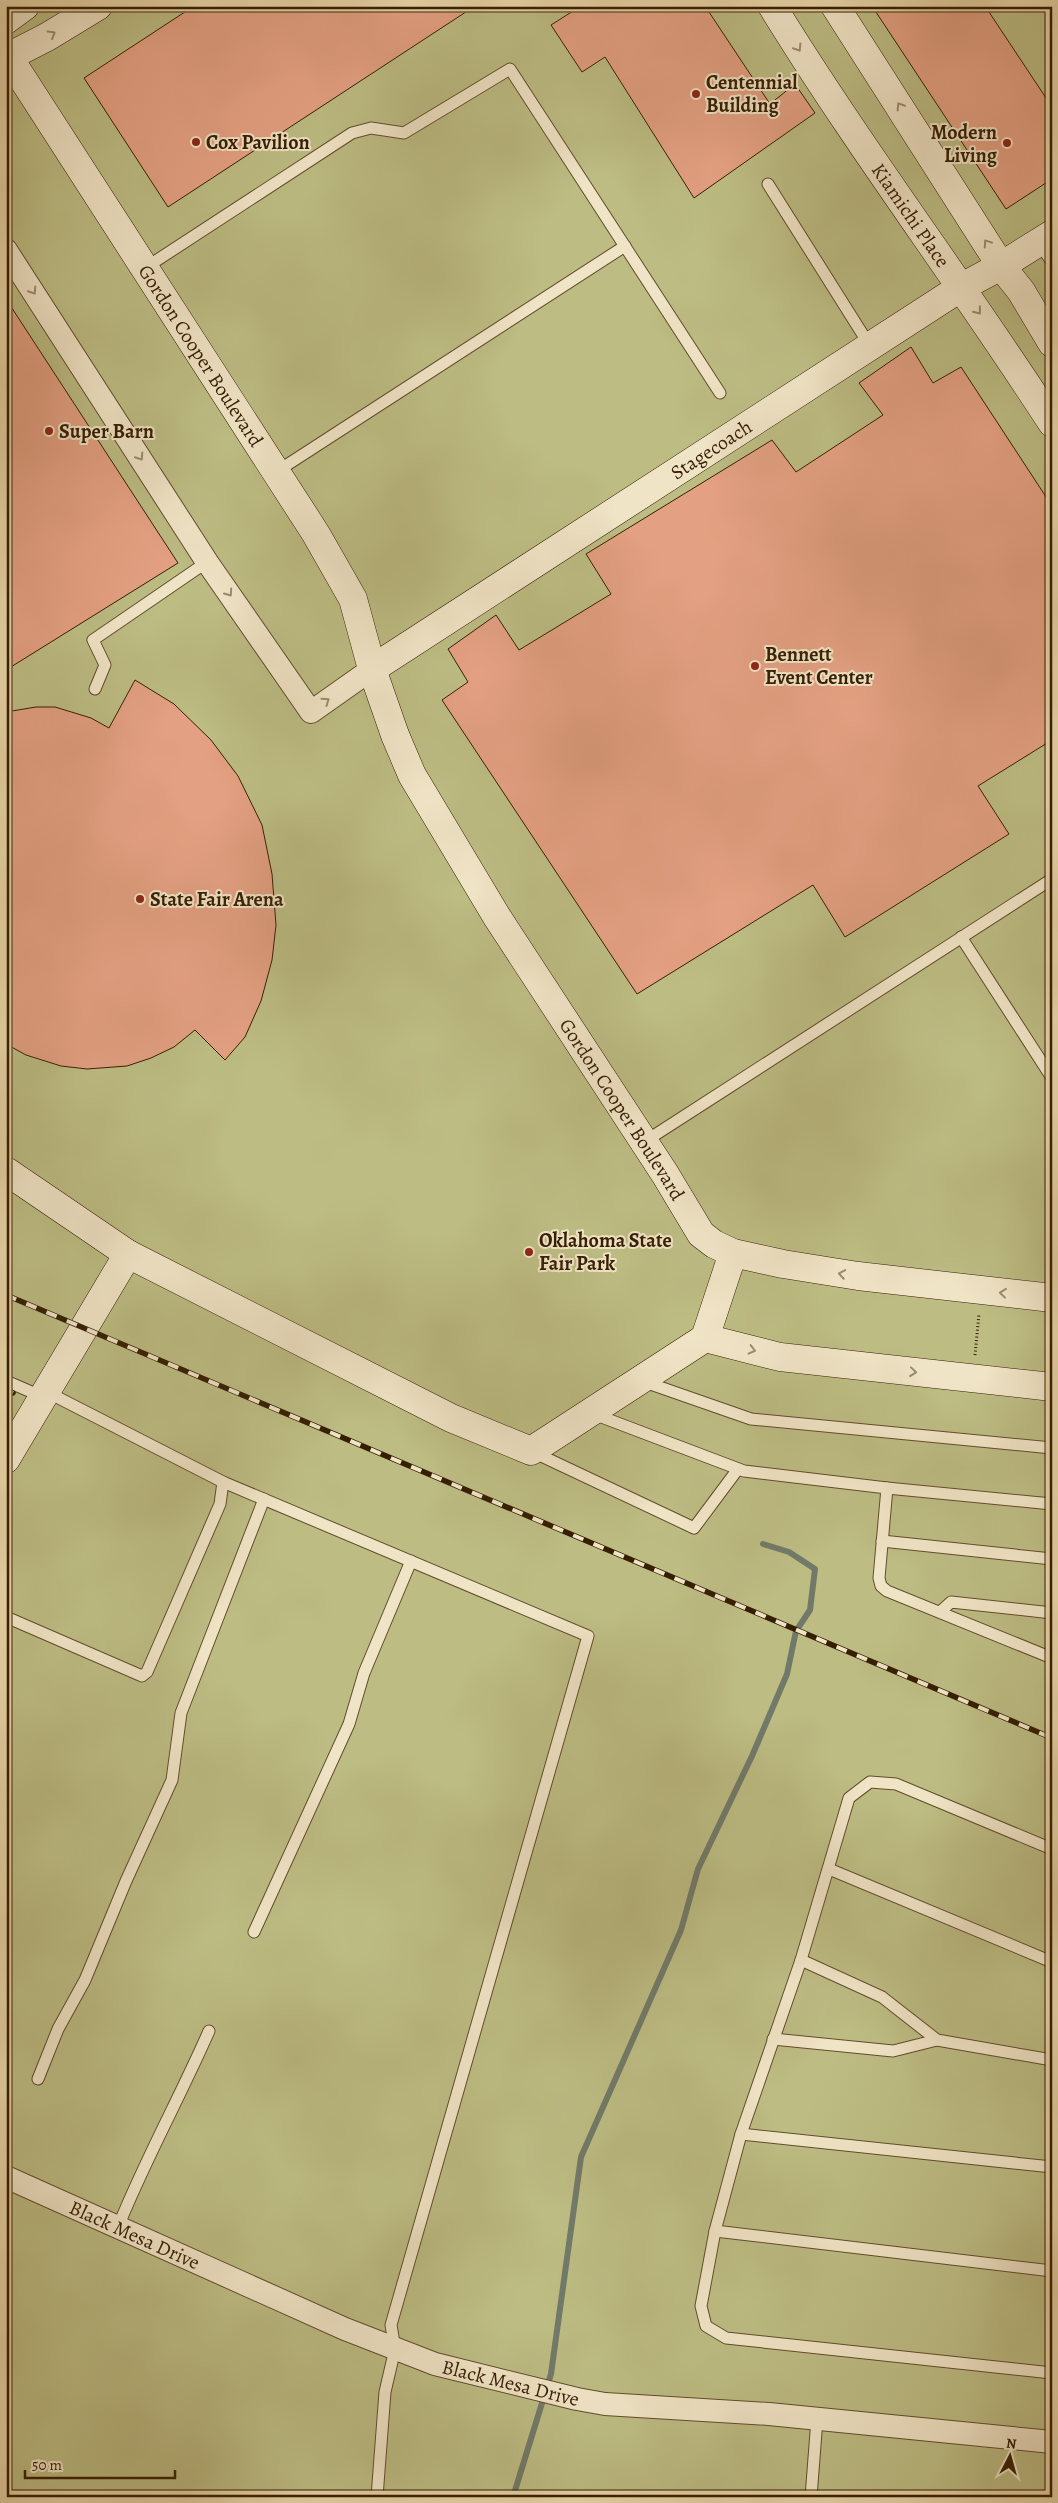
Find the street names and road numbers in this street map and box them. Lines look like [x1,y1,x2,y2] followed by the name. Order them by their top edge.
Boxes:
[865,158,956,273] street label: Kiamichi Place
[132,259,270,452] street label: Gordon Cooper Boulevard
[665,413,757,486] street label: Stagecoach
[553,1013,691,1206] street label: Gordon Cooper Boulevard
[65,2194,204,2276] street label: Black Mesa Drive
[439,2353,582,2413] street label: Black Mesa Drive

